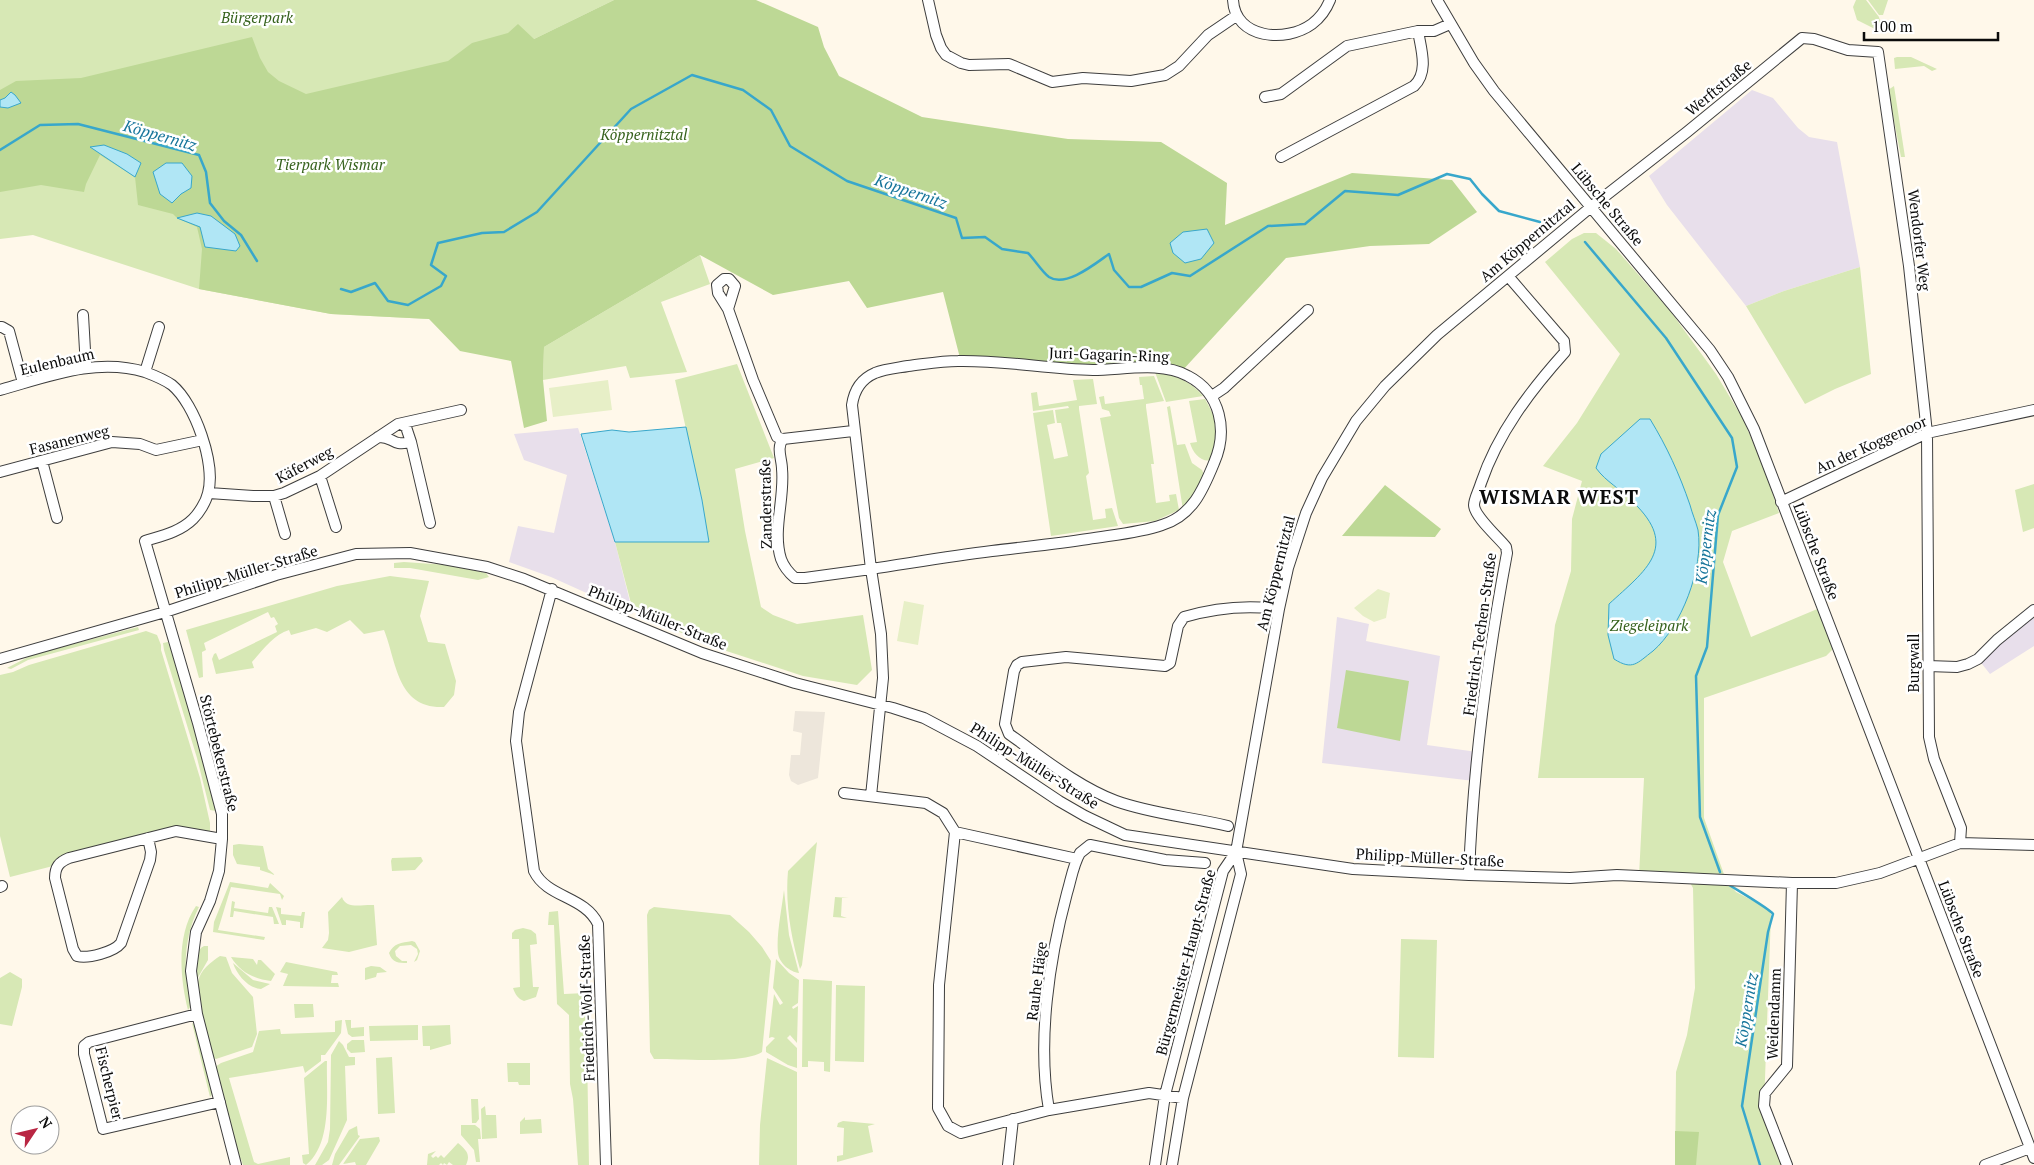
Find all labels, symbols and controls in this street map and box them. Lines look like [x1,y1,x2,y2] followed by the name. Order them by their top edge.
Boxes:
[220,7,294,27] park label: Bürgerpark
[1864,10,1998,42] scale bar
[1872,16,1913,36] text: 100 m
[1681,54,1755,120] street label: Werftstraße
[120,114,200,156] water label: Köppernitz
[599,124,688,144] park label: Köppernitztal
[275,154,386,174] park label: Tierpark Wismar
[1567,158,1649,250] street label: Lübsche Straße
[871,168,951,214] water label: Köppernitz
[1904,188,1936,293] street label: Wendorfer Weg
[1475,194,1579,286] street label: Am Köppernitztal
[1049,342,1171,366] street label: Juri-Gagarin-Ring
[18,343,96,379] street label: Eulenbaum
[1812,410,1930,478] street label: An der Koggenoor
[27,419,112,459] street label: Fasanenweg
[272,440,337,487] street label: Käferweg
[754,459,776,549] street label: Zanderstraße
[1479,483,1639,510] district label: WISMAR WEST
[1789,500,1845,602] street label: Lübsche Straße
[1689,508,1721,586] water label: Köppernitz
[1251,513,1299,633] street label: Am Köppernitztal
[172,540,320,602] street label: Philipp-Müller-Straße
[1458,551,1500,717] street label: Friedrich-Techen-Straße
[585,580,731,654] street label: Philipp-Müller-Straße
[1610,615,1689,635] park label: Ziegeleipark
[1903,633,1923,693] street label: Burgwall
[196,692,244,814] street label: Störtebekerstraße
[967,717,1103,813] street label: Philipp-Müller-Straße
[1355,843,1505,871] street label: Philipp-Müller-Straße
[1151,867,1219,1057] street label: Bürgermeister-Haupt-Straße
[1934,878,1990,980] street label: Lübsche Straße
[573,934,599,1082] street label: Friedrich-Wolf-Straße
[1021,940,1051,1022] street label: Rauhe Häge
[1761,968,1785,1060] street label: Weidendamm
[1729,971,1763,1049] water label: Köppernitz
[91,1044,129,1122] street label: Fischerpier
[10,1105,60,1155] north arrow
[35,1112,57,1132] text: N

